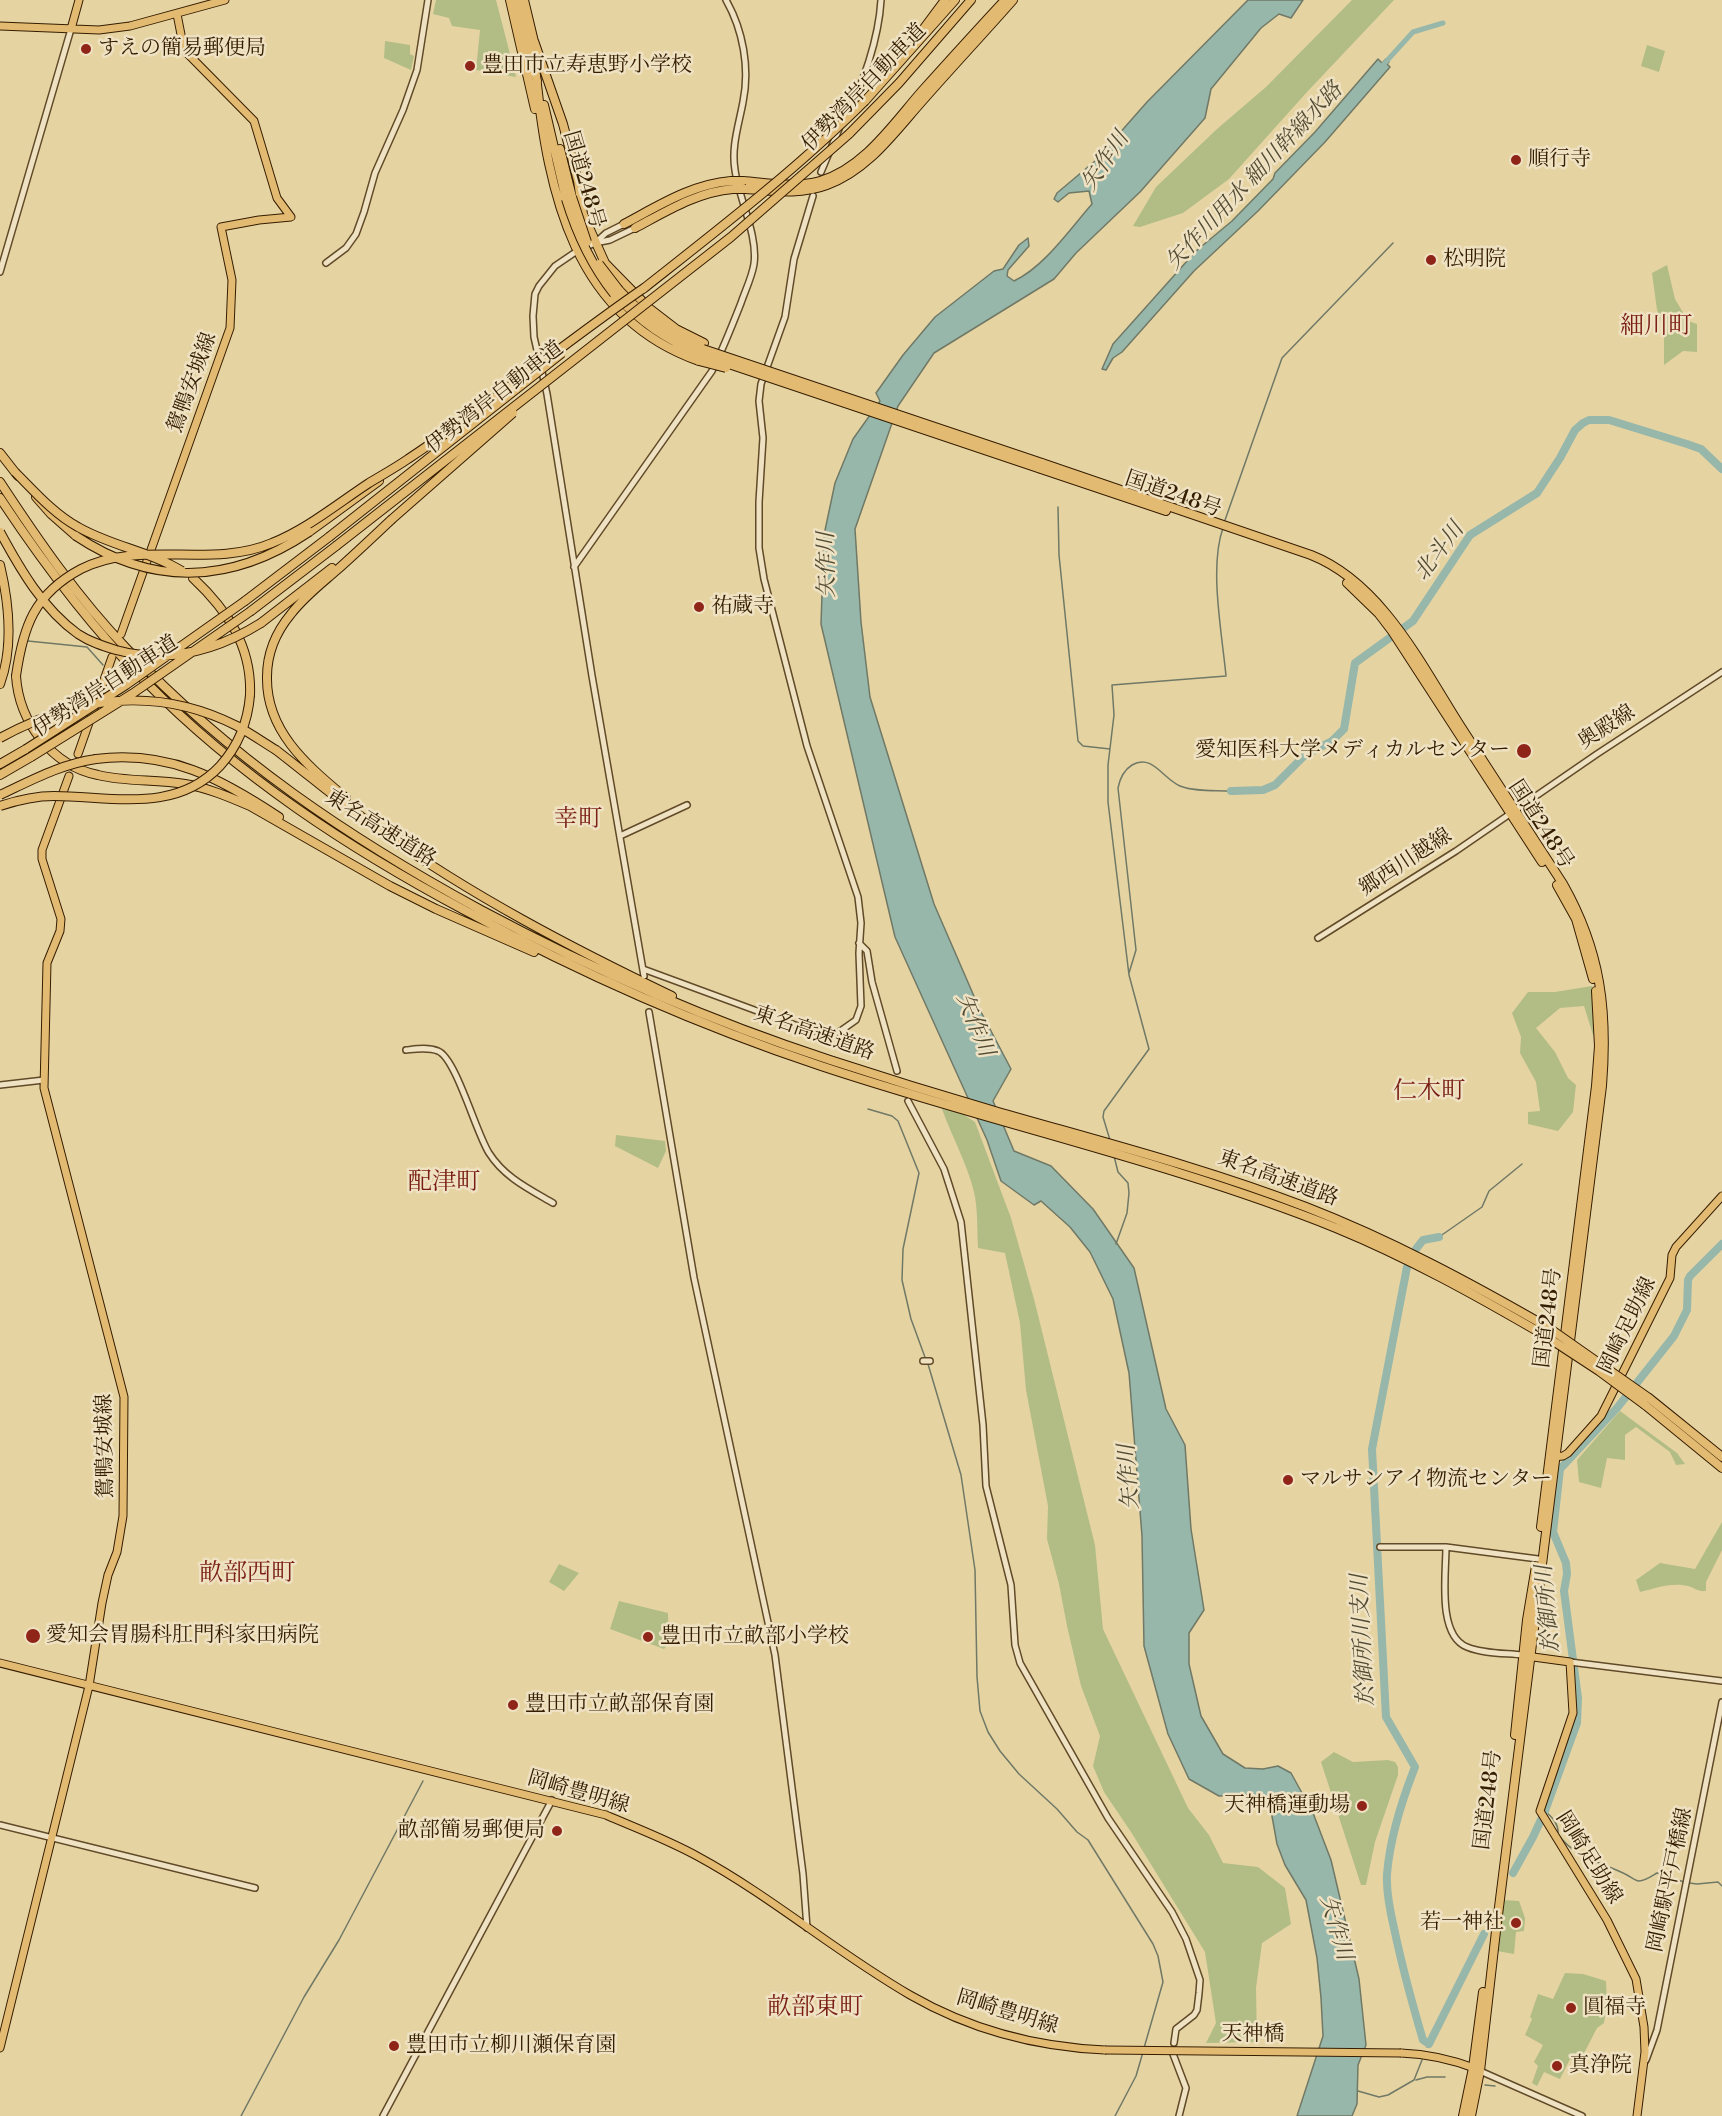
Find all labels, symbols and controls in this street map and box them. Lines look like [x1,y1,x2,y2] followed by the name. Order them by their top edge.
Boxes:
[798,19,932,157] street label: 伊勢湾岸自動車道
[98,36,266,62] place label: すえの簡易郵便局
[79,42,93,56] marker: すえの簡易郵便局
[482,53,692,79] place label: 豊田市立寿恵野小学校
[463,59,477,73] marker: 豊田市立寿恵野小学校
[1161,78,1349,276] water label: 矢作川用水 細川幹線水路
[1077,127,1135,197] water label: 矢作川
[557,128,609,232] street label: 国道248号
[1528,147,1591,173] place label: 順行寺
[1509,153,1523,167] marker: 順行寺
[1443,247,1506,273] place label: 松明院
[1424,253,1438,267] marker: 松明院
[1620,313,1692,341] district label: 細川町
[163,329,223,437] street label: 鴛鴨安城線
[421,336,569,460] street label: 伊勢湾岸自動車道
[1121,467,1225,523] street label: 国道248号
[1410,518,1470,586] water label: 北斗川
[814,532,842,598] water label: 矢作川
[711,594,774,620] place label: 祐蔵寺
[692,600,706,614] marker: 祐蔵寺
[29,631,183,743] street label: 伊勢湾岸自動車道
[1574,700,1640,756] street label: 奥殿線
[1195,738,1510,764] place label: 愛知医科大学メディカルセンター
[1515,742,1533,760] marker: 愛知医科大学メディカルセンター
[1502,776,1578,874] street label: 国道248号
[320,785,440,873] street label: 東名高速道路
[554,806,602,834] district label: 幸町
[1355,824,1457,902] street label: 郷西川越線
[949,989,999,1061] water label: 矢作川
[750,1002,878,1066] street label: 東名高速道路
[1393,1078,1465,1106] district label: 仁木町
[1214,1146,1342,1212] street label: 東名高速道路
[408,1169,480,1197] district label: 配津町
[1530,1267,1568,1369] street label: 国道248号
[1594,1273,1662,1379] street label: 岡崎足助線
[92,1393,120,1499] street label: 鴛鴨安城線
[1115,1443,1145,1511] water label: 矢作川
[1300,1467,1552,1493] place label: マルサンアイ物流センター
[1281,1473,1295,1487] marker: マルサンアイ物流センター
[199,1560,295,1588] district label: 畝部西町
[1532,1564,1566,1654] water label: 於御所川
[1347,1573,1381,1707] water label: 於御所川支川
[46,1623,319,1649] place label: 愛知会胃腸科肛門科家田病院
[660,1624,849,1650] place label: 豊田市立畝部小学校
[24,1627,42,1645] marker: 愛知会胃腸科肛門科家田病院
[641,1630,655,1644] marker: 豊田市立畝部小学校
[525,1692,714,1718] place label: 豊田市立畝部保育園
[506,1698,520,1712] marker: 豊田市立畝部保育園
[1470,1749,1508,1851] street label: 国道248号
[524,1766,632,1820] street label: 岡崎豊明線
[1224,1793,1350,1819] place label: 天神橋運動場
[1355,1799,1369,1813] marker: 天神橋運動場
[1643,1805,1699,1955] street label: 岡崎駅平戸橋線
[1549,1807,1627,1909] street label: 岡崎足助線
[398,1818,545,1844] place label: 畝部簡易郵便局
[550,1824,564,1838] marker: 畝部簡易郵便局
[1313,1893,1357,1963] water label: 矢作川
[1420,1910,1504,1936] place label: 若一神社
[1509,1916,1523,1930] marker: 若一神社
[953,1986,1061,2040] street label: 岡崎豊明線
[767,1994,863,2022] district label: 畝部東町
[1583,1995,1646,2021] place label: 圓福寺
[1564,2001,1578,2015] marker: 圓福寺
[1222,2022,1284,2048] street label: 天神橋
[406,2033,616,2059] place label: 豊田市立柳川瀬保育園
[387,2039,401,2053] marker: 豊田市立柳川瀬保育園
[1569,2053,1632,2079] place label: 真浄院
[1550,2059,1564,2073] marker: 真浄院

